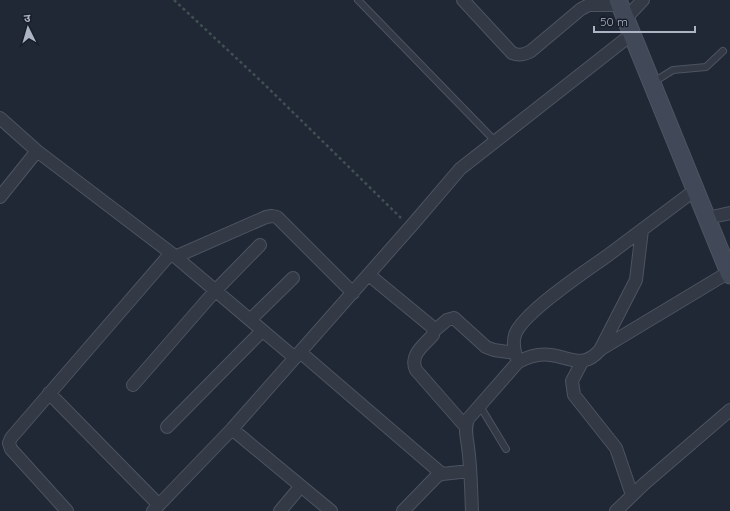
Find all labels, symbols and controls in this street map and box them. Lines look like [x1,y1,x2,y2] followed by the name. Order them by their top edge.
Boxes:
[8,8,48,48] north arrow
[594,8,695,34] scale bar
[23,11,32,25] text: उ
[600,14,628,29] text: 50 m

